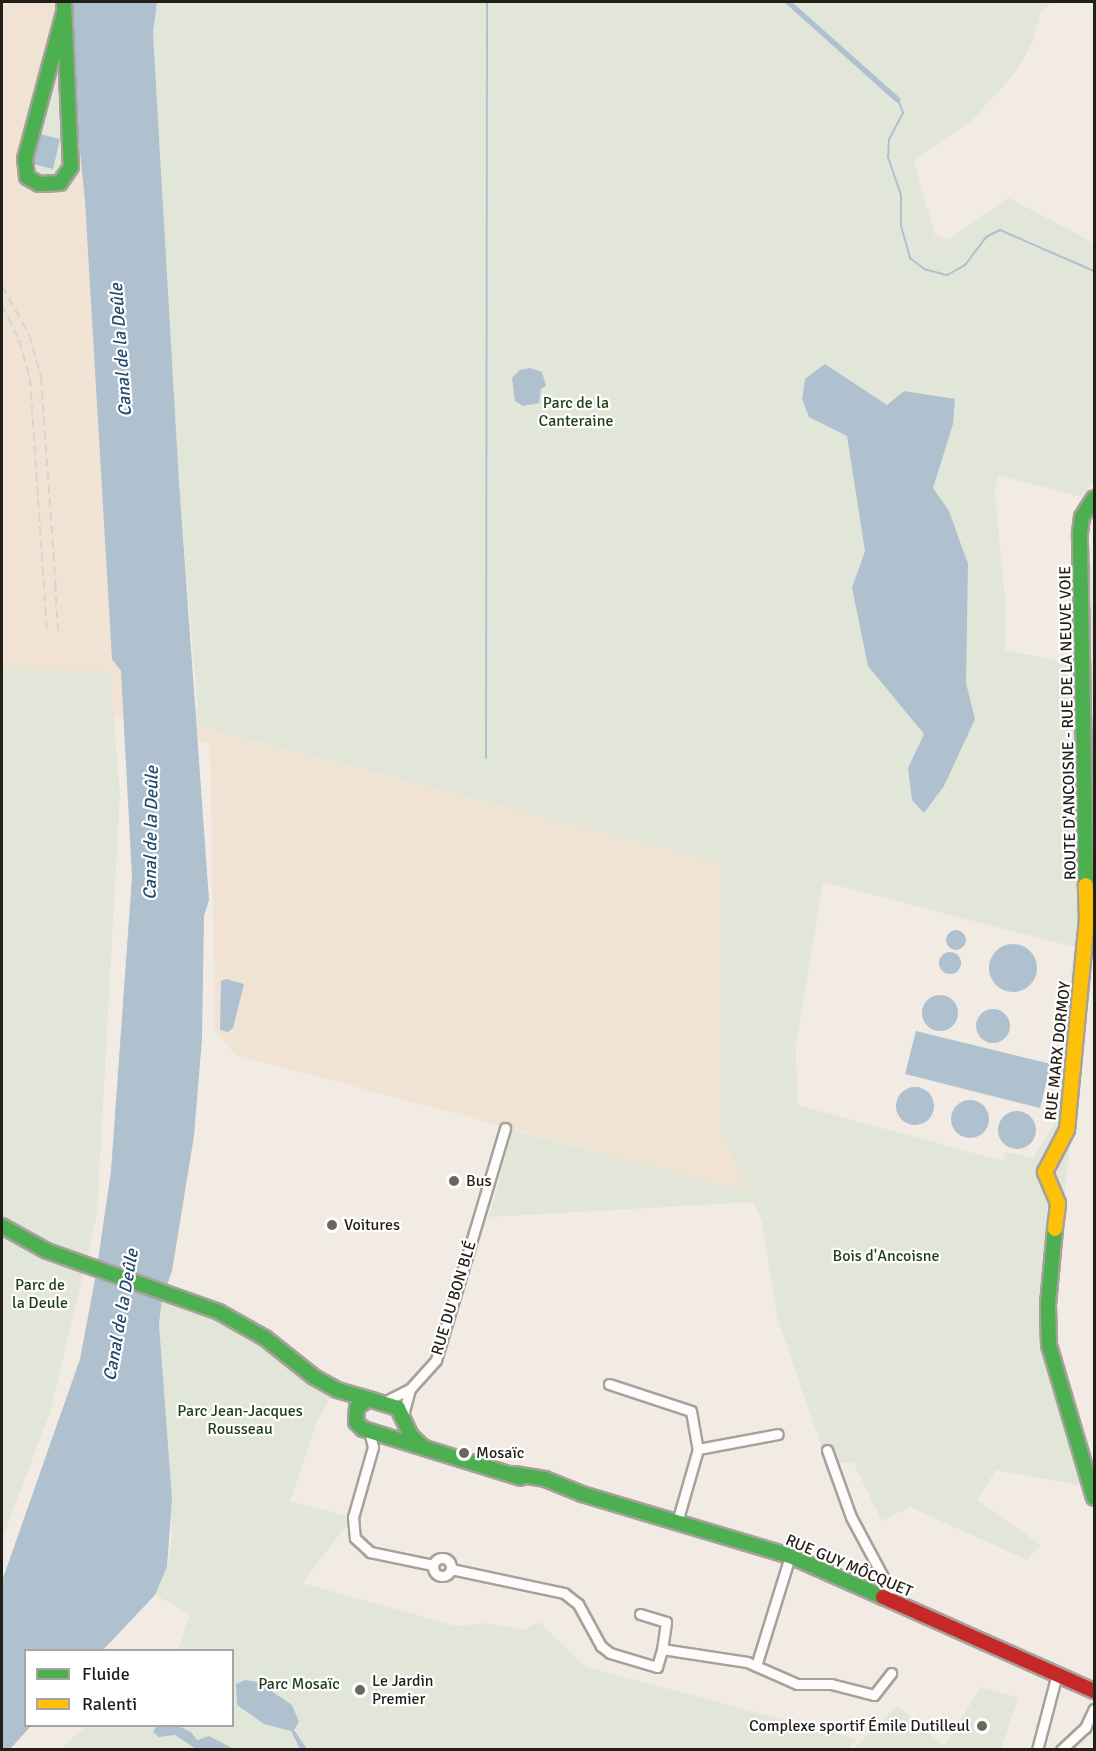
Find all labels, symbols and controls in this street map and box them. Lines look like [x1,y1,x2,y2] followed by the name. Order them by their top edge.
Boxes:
[106,283,136,417] water label: Canal de la Deûle
[539,393,613,431] park label: Parc de la Canteraine
[1056,566,1080,880] street label: ROUTE D'ANCOISNE - RUE DE LA NEUVE VOIE
[139,766,163,900] water label: Canal de la Deûle
[1041,981,1075,1121] street label: RUE MARX DORMOY
[466,1171,491,1191] place label: Bus
[447,1174,461,1188] marker: Bus
[344,1215,400,1235] place label: Voitures
[325,1218,339,1232] marker: Voitures
[427,1238,481,1358] street label: RUE DU BON BLÉ
[833,1246,939,1266] park label: Bois d'Ancoisne
[99,1247,143,1383] water label: Canal de la Deûle
[12,1275,68,1313] park label: Parc de la Deule
[177,1401,303,1439] park label: Parc Jean-Jacques Rousseau
[476,1443,524,1463] place label: Mosaïc
[457,1446,471,1460] marker: Mosaïc
[783,1531,915,1601] street label: RUE GUY MÔCQUET
[24,1649,234,1727] legend
[82,1663,130,1685] text: Fluide
[372,1671,434,1709] place label: Le Jardin Premier
[258,1674,340,1694] park label: Parc Mosaïc
[353,1683,367,1697] marker: Le Jardin Premier
[82,1693,137,1715] text: Ralenti
[749,1716,970,1736] place label: Complexe sportif Émile Dutilleul
[975,1719,989,1733] marker: Complexe sportif Émile Dutilleul

